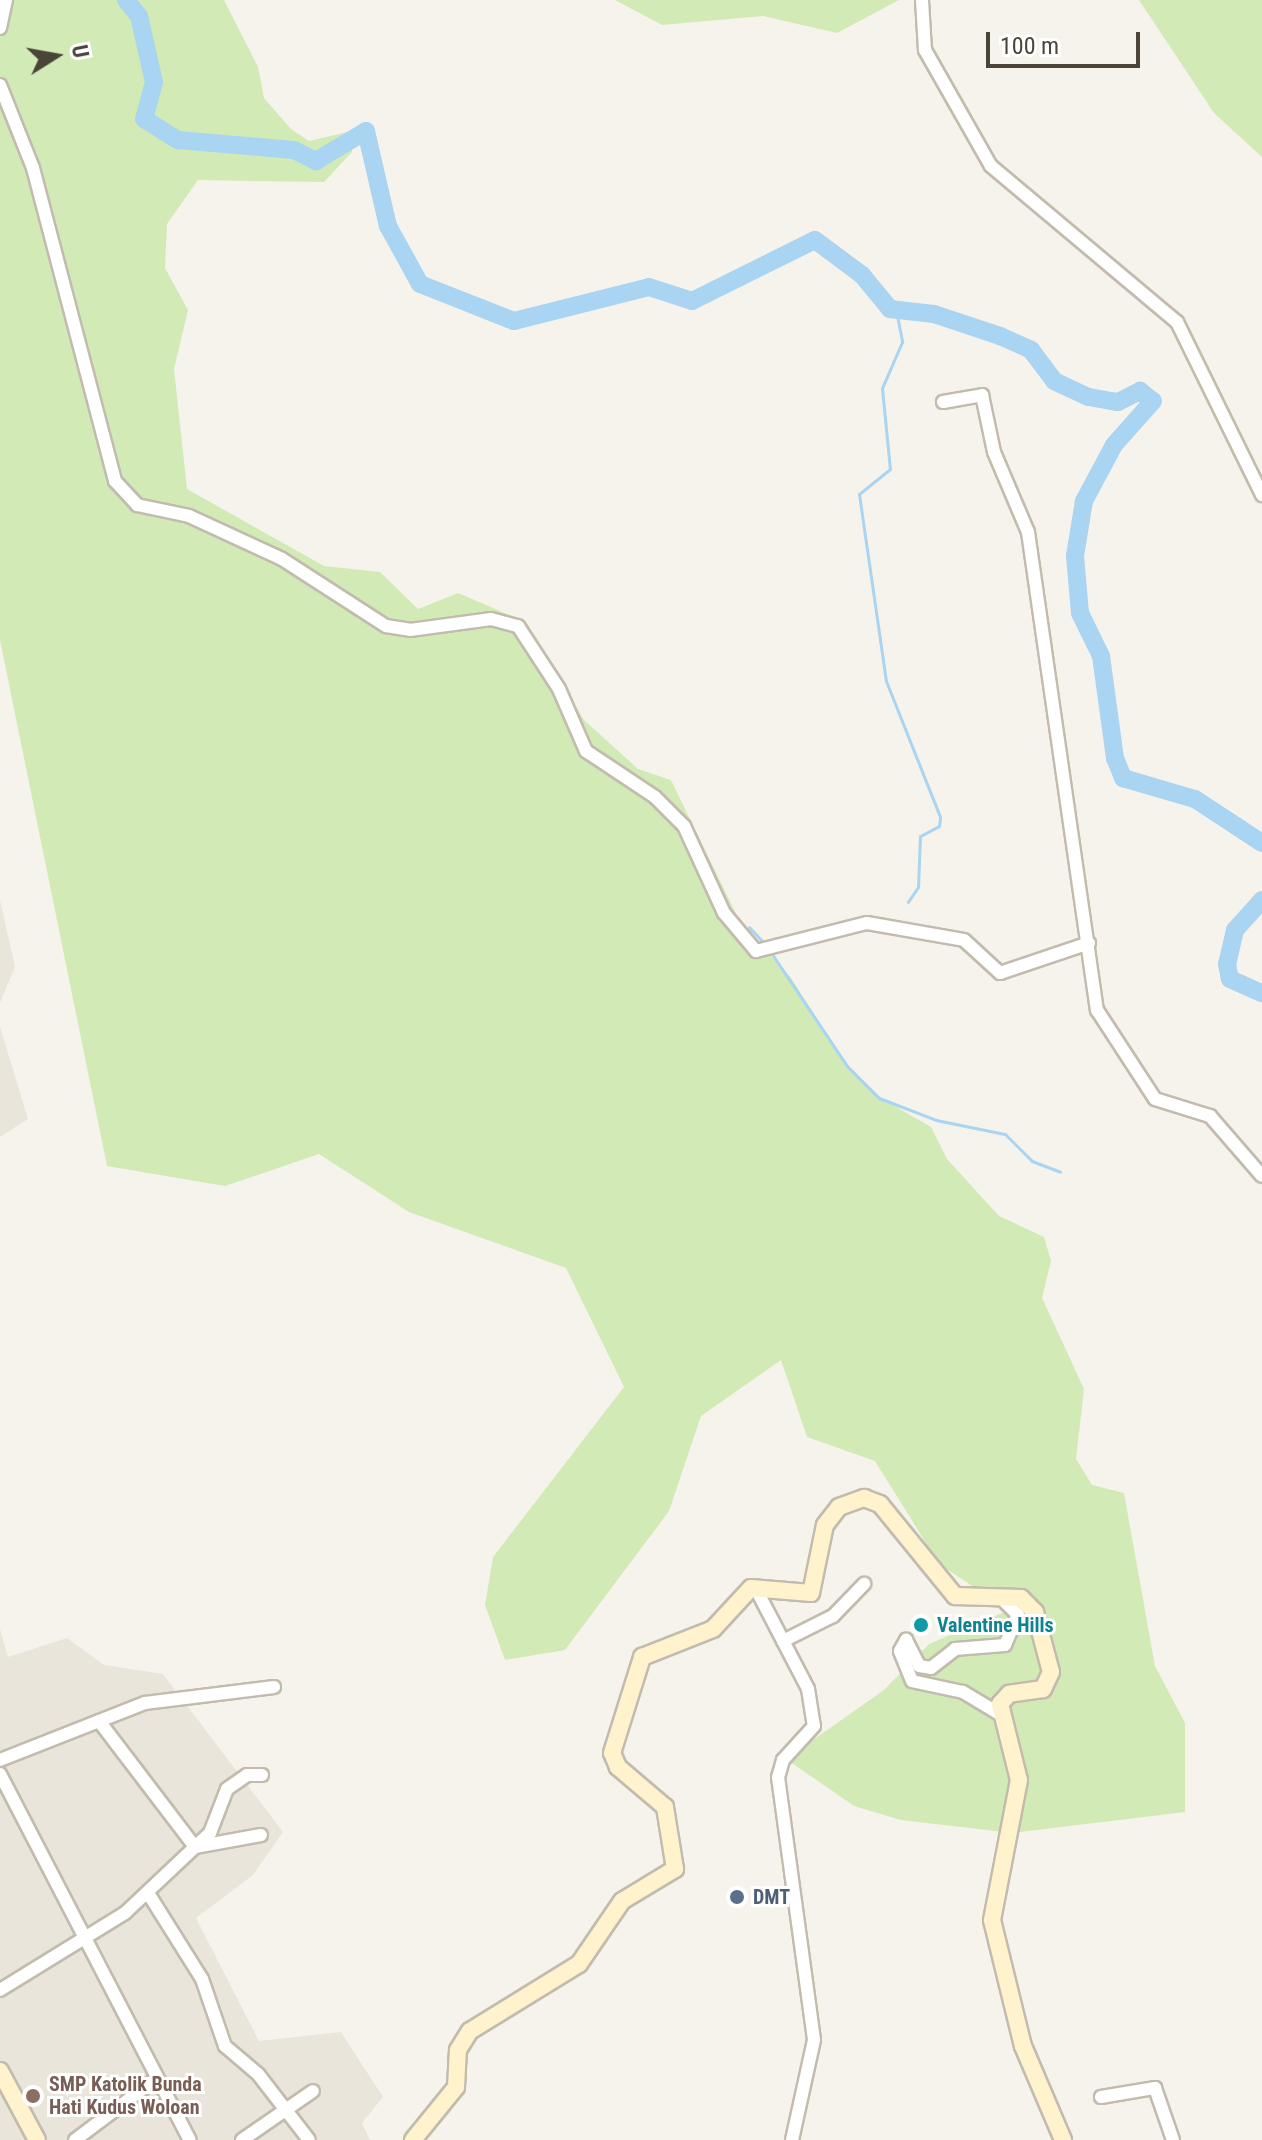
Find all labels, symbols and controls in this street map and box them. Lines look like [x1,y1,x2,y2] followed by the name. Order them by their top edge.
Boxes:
[16,16,96,96] north arrow
[990,16,1144,66] scale bar
[1000,32,1059,60] text: 100 m
[67,43,94,60] text: U
[937,1613,1054,1637] place label: Valentine Hills
[912,1616,930,1634] marker: Valentine Hills
[753,1885,790,1909] place label: DMT
[728,1888,746,1906] marker: DMT
[49,2072,202,2119] place label: SMP Katolik Bunda Hati Kudus Woloan
[24,2087,42,2105] marker: SMP Katolik Bunda Hati Kudus Woloan

